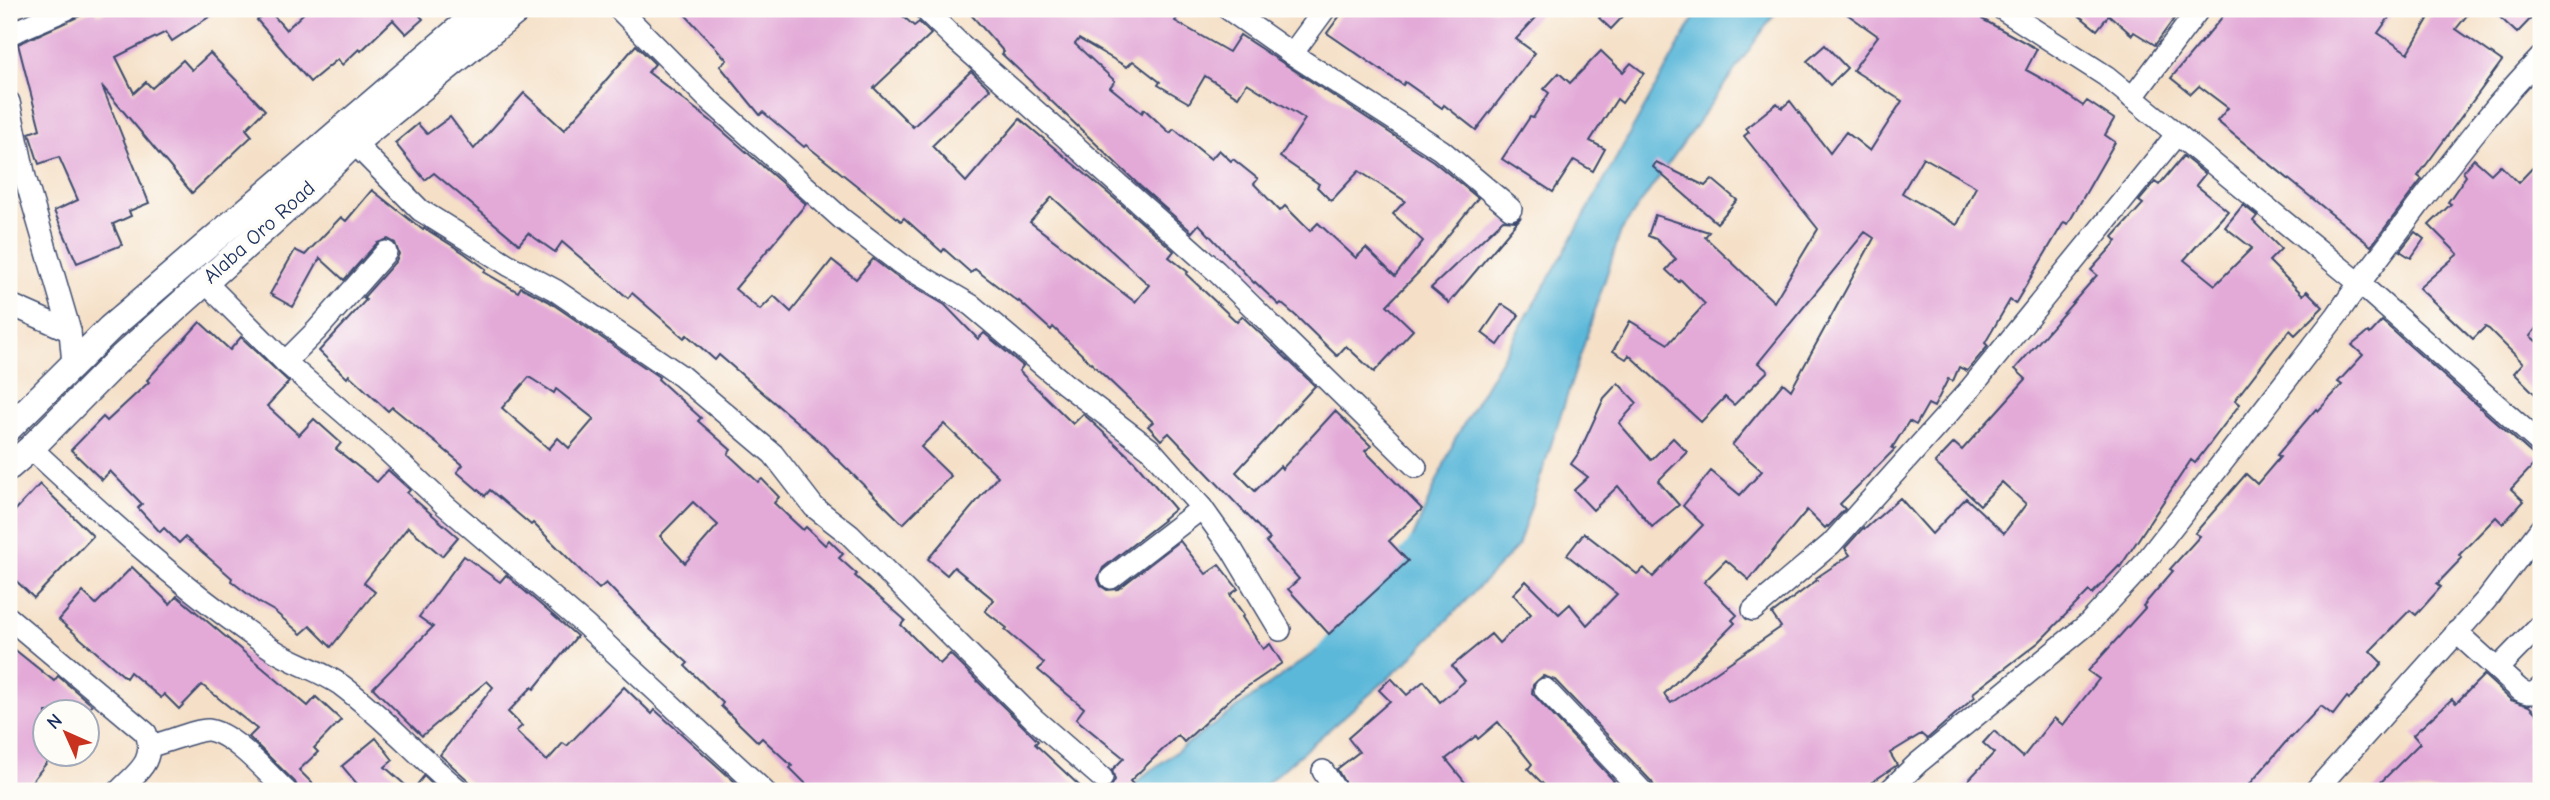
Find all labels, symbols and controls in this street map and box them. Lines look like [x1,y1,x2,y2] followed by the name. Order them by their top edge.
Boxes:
[198,176,320,288] street label: Alaba Oro Road
[32,698,102,768] north arrow
[43,710,67,734] text: N

